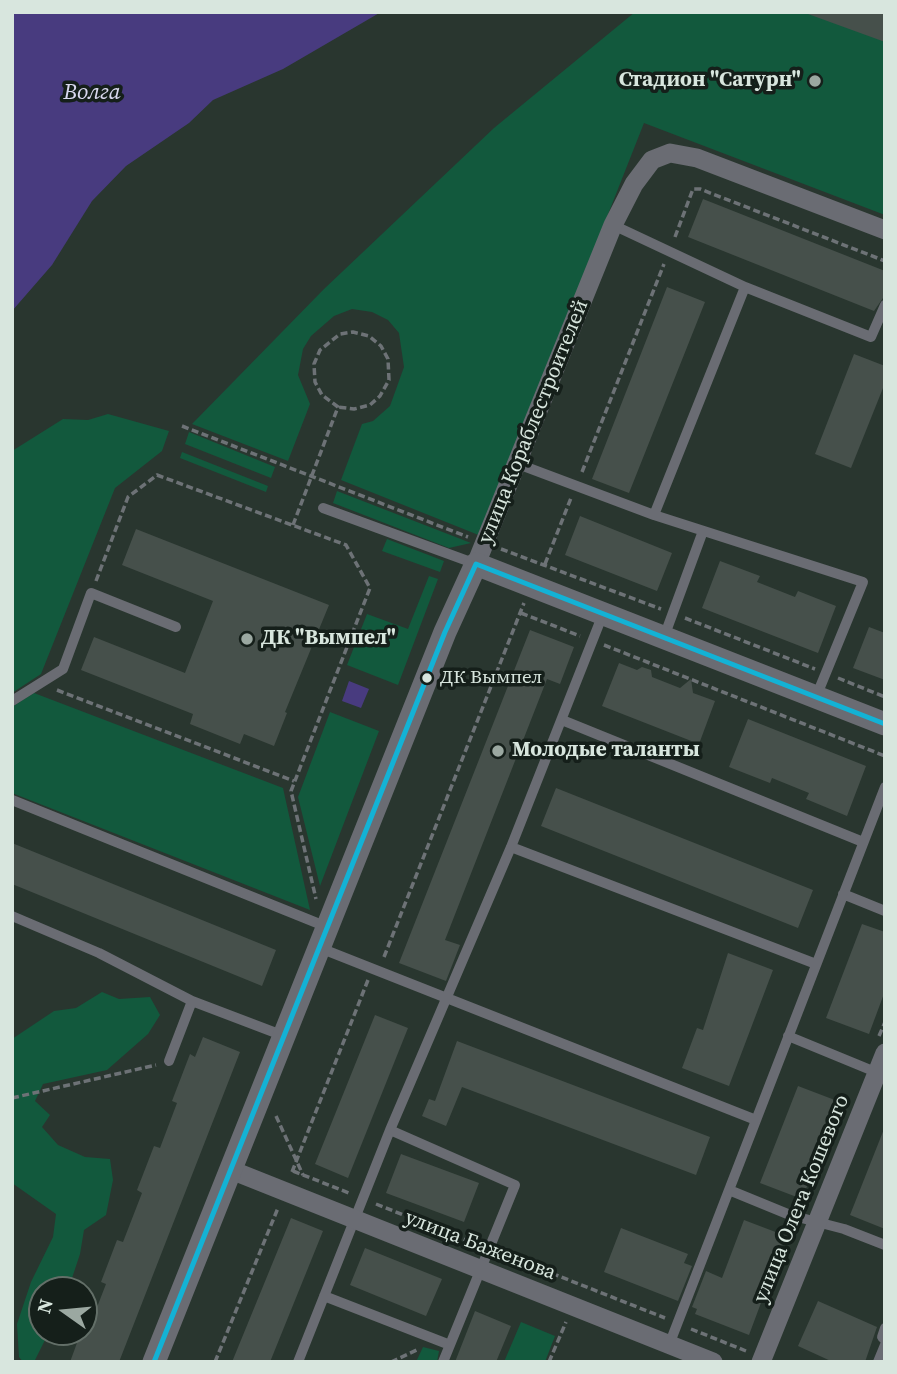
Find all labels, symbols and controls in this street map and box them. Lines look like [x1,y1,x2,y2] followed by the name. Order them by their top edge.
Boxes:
[619,68,801,94] place label: Стадион "Сатурн"
[807,73,823,89] marker: Стадион "Сатурн"
[63,79,121,107] water label: Волга
[473,296,595,548] street label: улица Кораблестроителей
[261,626,396,652] place label: ДК "Вымпел"
[239,631,255,647] marker: ДК "Вымпел"
[440,667,542,689] place label: ДК Вымпел
[420,671,434,685] marker: ДК Вымпел
[512,738,700,764] place label: Молодые таланты
[490,743,506,759] marker: Молодые таланты
[749,1091,855,1307] street label: улица Олега Кошевого
[401,1206,559,1286] street label: улица Баженова
[28,1276,98,1346] north arrow
[30,1296,59,1316] text: N

